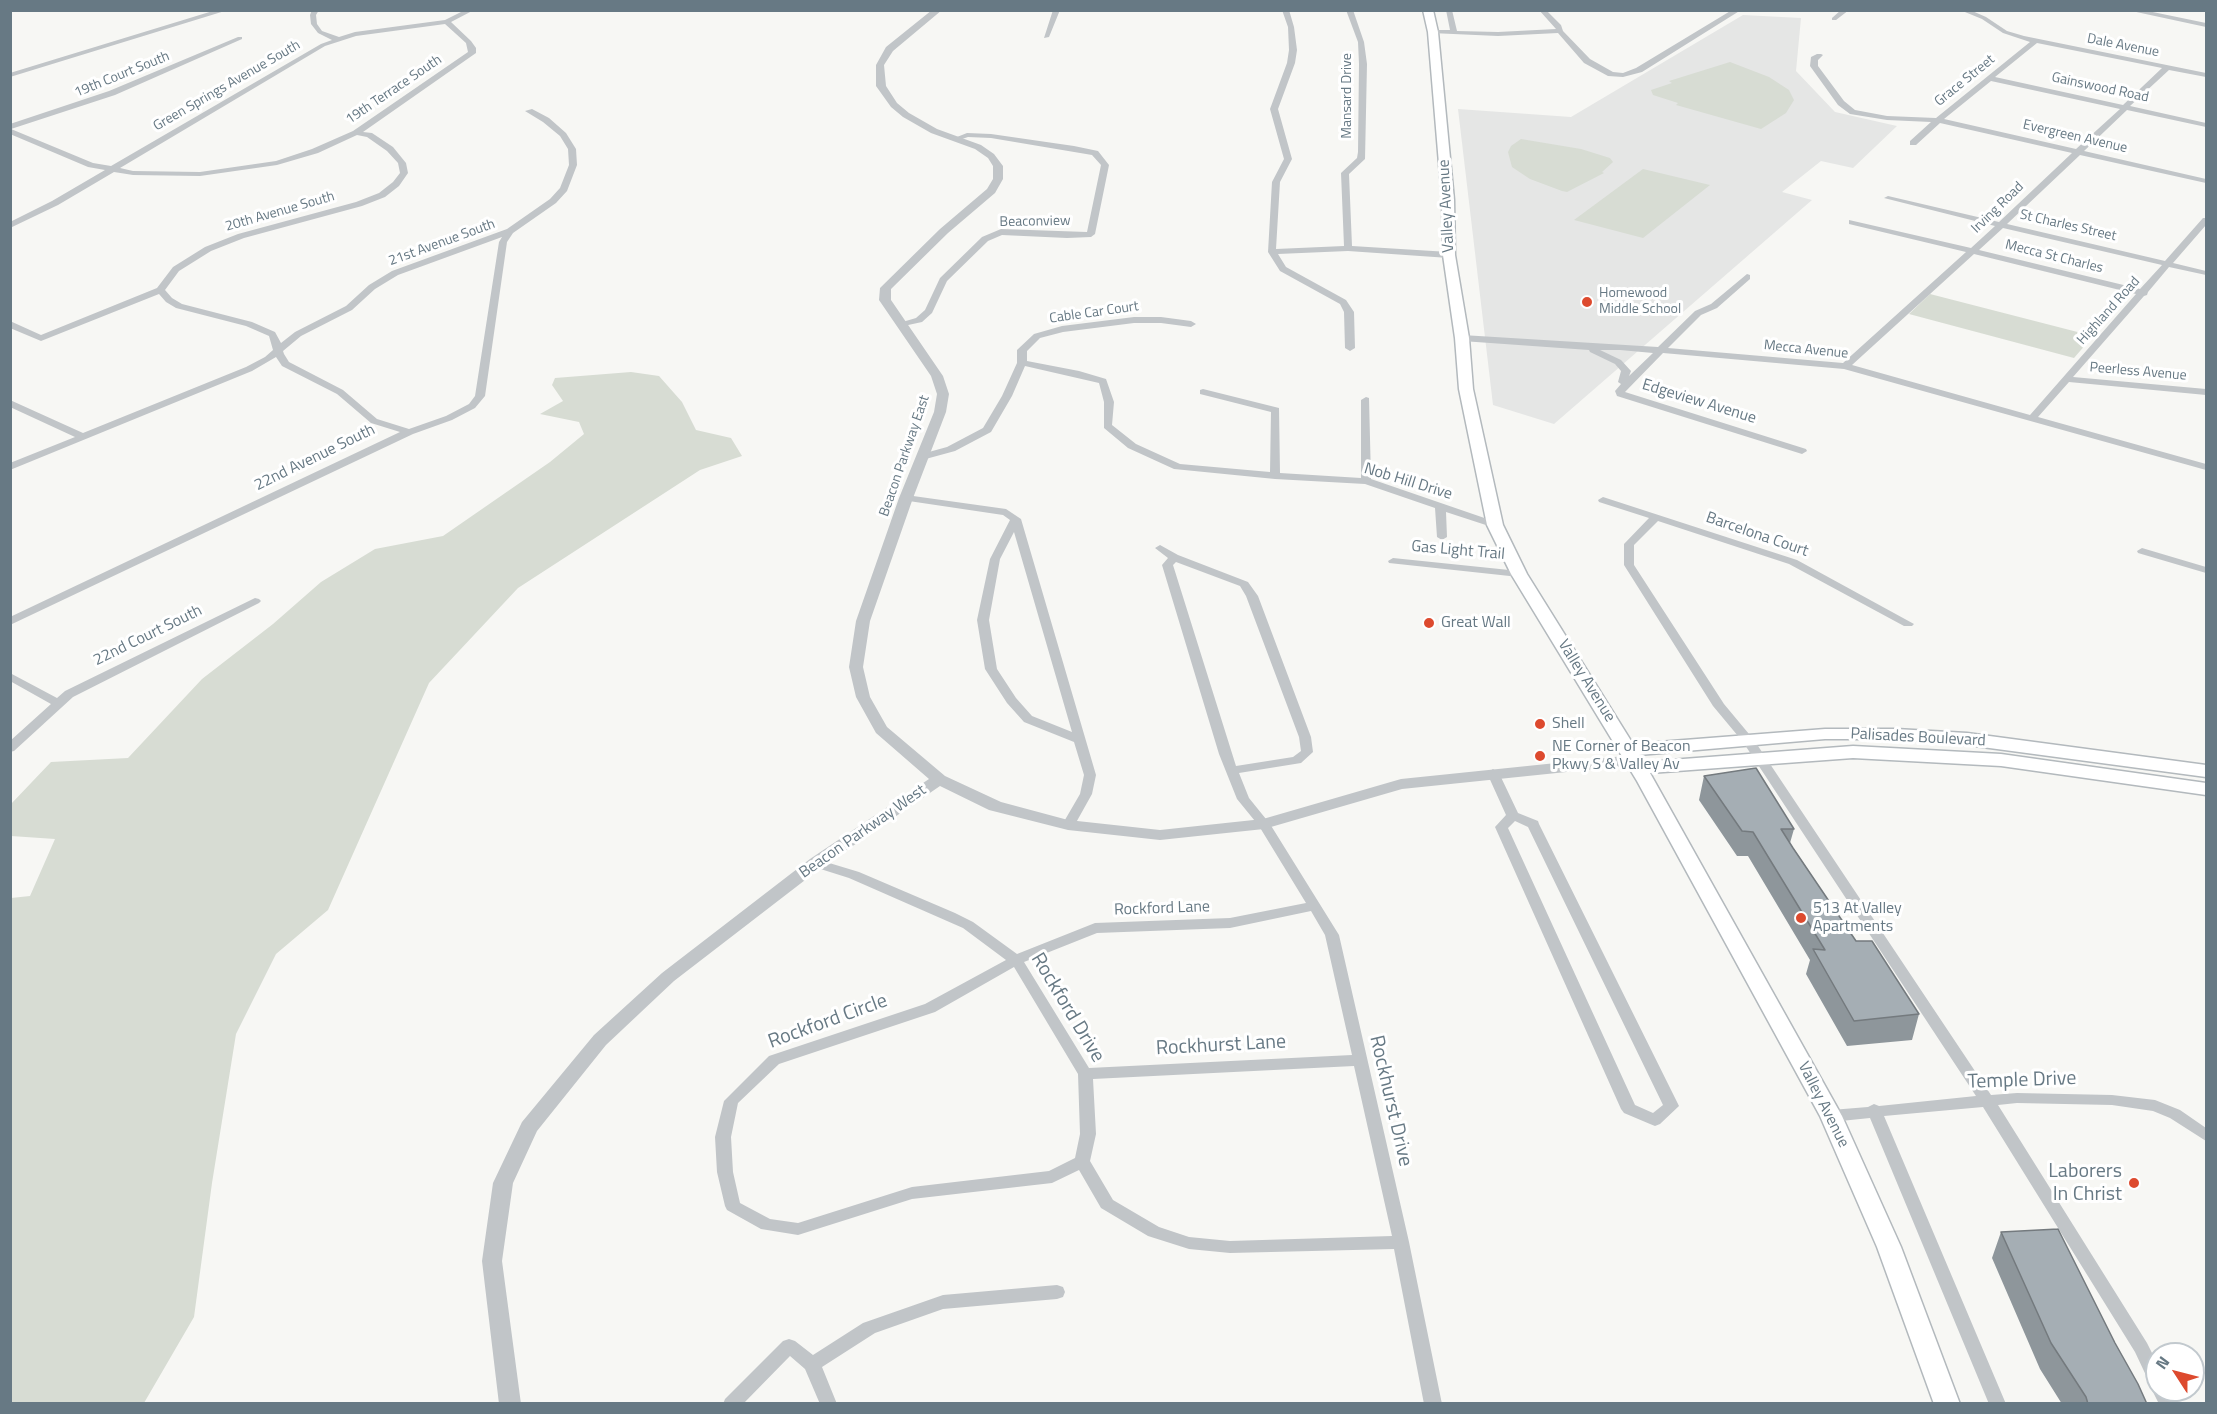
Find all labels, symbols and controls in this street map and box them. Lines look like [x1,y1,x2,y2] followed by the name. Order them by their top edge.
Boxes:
[2085,31,2161,61] street label: Dale Avenue
[151,37,303,135] street label: Green Springs Avenue South
[72,48,172,102] street label: 19th Court South
[343,52,445,128] street label: 19th Terrace South
[1931,52,1999,110] street label: Grace Street
[1340,53,1356,139] street label: Mansard Drive
[2050,70,2150,106] street label: Gainswood Road
[2021,117,2129,157] street label: Evergreen Avenue
[1435,159,1459,253] street label: Valley Avenue
[1968,179,2028,237] street label: Irving Road
[223,188,337,236] street label: 20th Avenue South
[2018,207,2118,245] street label: St Charles Street
[999,213,1071,231] street label: Beaconview
[387,216,497,270] street label: 21st Avenue South
[2003,237,2105,277] street label: Mecca St Charles
[2074,274,2144,348] street label: Highland Road
[1599,286,1681,318] place label: Homewood Middle School
[1580,295,1594,309] marker: Homewood Middle School
[1048,298,1140,328] street label: Cable Car Court
[1763,337,1849,363] street label: Mecca Avenue
[2089,359,2187,385] street label: Peerless Avenue
[1640,376,1758,428] street label: Edgeview Avenue
[876,393,934,519] street label: Beacon Parkway East
[252,420,378,496] street label: 22nd Avenue South
[1362,459,1454,505] street label: Nob Hill Drive
[1703,508,1811,562] street label: Barcelona Court
[1410,537,1506,565] street label: Gas Light Trail
[91,601,205,671] street label: 22nd Court South
[1441,613,1511,633] place label: Great Wall
[1422,616,1436,630] marker: Great Wall
[1553,636,1619,726] street label: Valley Avenue
[1552,714,1585,734] place label: Shell
[1533,717,1547,731] marker: Shell
[1850,725,1986,751] street label: Palisades Boulevard
[1552,737,1691,775] place label: NE Corner of Beacon Pkwy S & Valley Av
[1533,749,1547,763] marker: NE Corner of Beacon Pkwy S & Valley Av
[796,781,930,883] street label: Beacon Parkway West
[1114,898,1210,920] street label: Rockford Lane
[1813,899,1902,937] place label: 513 At Valley Apartments
[1794,911,1808,925] marker: 513 At Valley Apartments
[1025,949,1109,1067] street label: Rockford Drive
[765,989,891,1055] street label: Rockford Circle
[1155,1031,1287,1061] street label: Rockhurst Lane
[1363,1033,1417,1169] street label: Rockhurst Drive
[1793,1059,1853,1151] street label: Valley Avenue
[1967,1067,2077,1095] street label: Temple Drive
[2048,1160,2122,1207] place label: Laborers In Christ
[2127,1176,2141,1190] marker: Laborers In Christ
[2145,1342,2205,1402] north arrow
[2149,1351,2175,1374] text: N

